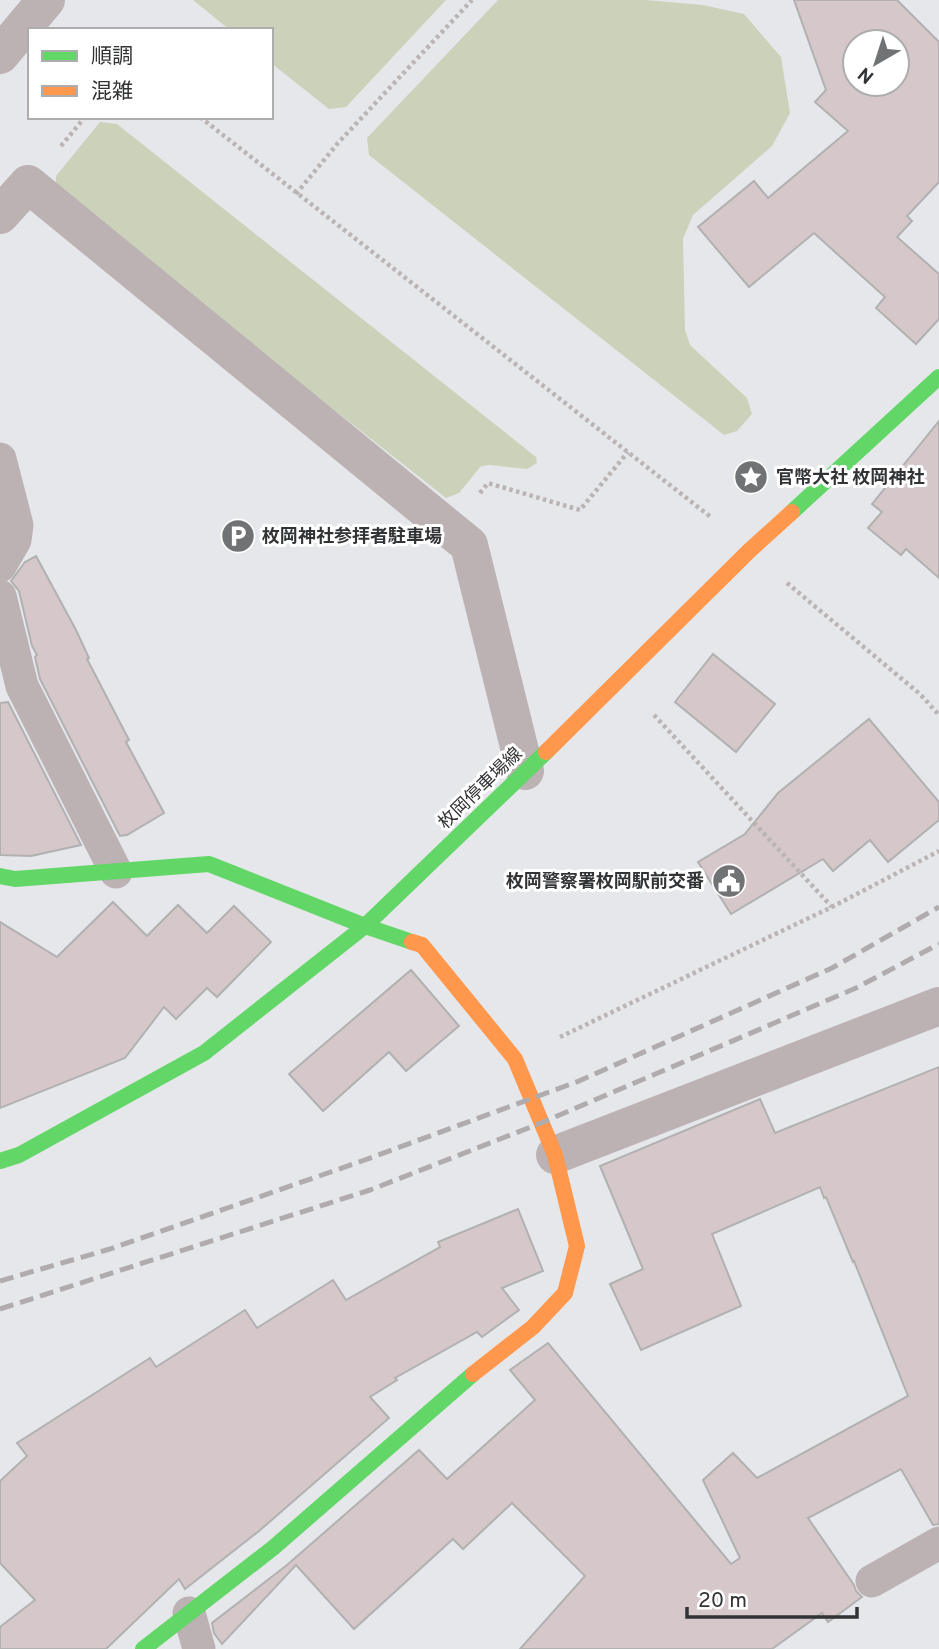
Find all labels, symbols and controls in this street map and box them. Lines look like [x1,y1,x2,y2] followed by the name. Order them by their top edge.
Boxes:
[28,28,273,119] legend
[841,28,911,98] north arrow
[91,44,133,71] text: 順調
[854,61,879,88] text: N
[91,79,133,106] text: 混雑
[732,458,770,496] place icon: 官幣大社 枚岡神社
[776,467,925,490] place label: 官幣大社 枚岡神社
[219,517,257,555] parking icon: 枚岡神社参拝者駐車場
[262,526,442,549] place label: 枚岡神社参拝者駐車場
[434,743,528,835] street label: 枚岡停車場線
[710,862,748,900] public building icon: 枚岡警察署枚岡駅前交番
[506,871,704,894] place label: 枚岡警察署枚岡駅前交番
[687,1576,857,1620] scale bar
[698,1588,747,1615] text: 20 m

